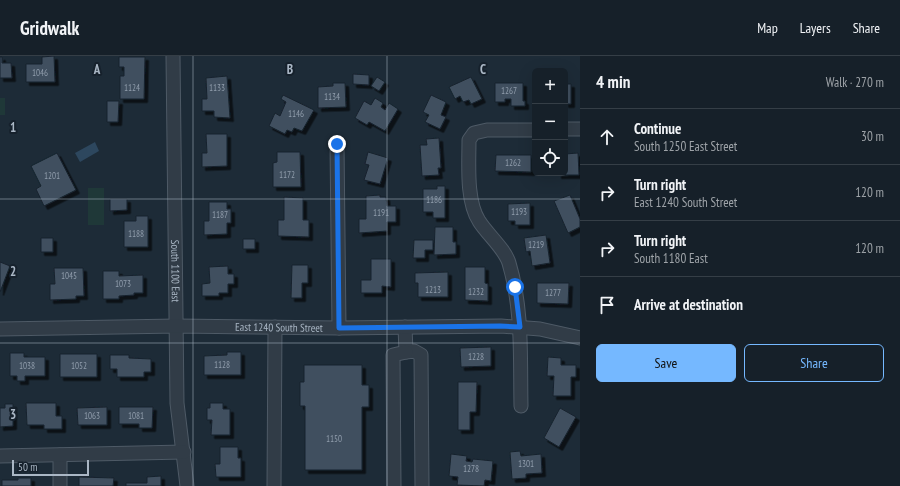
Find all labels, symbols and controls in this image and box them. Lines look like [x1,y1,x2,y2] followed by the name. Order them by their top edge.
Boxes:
[20,16,79,40] text: Gridwalk
[757,19,778,37] text: Map
[800,19,831,37] text: Layers
[853,19,880,37] text: Share
[93,61,101,78] text: A
[287,61,293,78] text: B
[480,61,486,78] text: C
[32,67,48,78] house number: 1046
[532,68,568,176] map controls
[532,68,568,104] button: +
[596,71,630,93] text: 4 min
[826,74,884,91] text: Walk · 270 m
[124,82,140,93] house number: 1124
[209,82,225,93] house number: 1133
[501,85,517,96] house number: 1267
[324,91,340,102] house number: 1134
[532,104,568,140] button: −
[288,108,304,119] house number: 1146
[10,119,16,136] text: 1
[634,119,681,138] text: Continue
[596,126,618,148] icon: ahead
[861,128,884,145] text: 30 m
[328,135,346,153] route end
[634,138,737,155] text: South 1250 East Street
[532,140,568,176] button: locate
[505,157,521,168] house number: 1262
[279,169,295,180] house number: 1172
[44,170,60,181] house number: 1201
[634,175,686,194] text: Turn right
[596,182,618,204] icon: right
[855,184,884,201] text: 120 m
[426,194,442,205] house number: 1186
[634,194,737,211] text: East 1240 South Street
[511,206,527,217] house number: 1193
[373,207,389,218] house number: 1191
[212,209,228,220] house number: 1187
[128,228,144,239] house number: 1188
[634,231,686,250] text: Turn right
[596,238,618,260] icon: right
[528,239,544,250] house number: 1219
[168,240,183,302] street label: South 1100 East
[855,240,884,257] text: 120 m
[634,250,708,267] text: South 1180 East
[10,263,16,280] text: 2
[61,270,77,281] house number: 1045
[115,278,131,289] house number: 1073
[506,278,524,296] route start
[425,284,441,295] house number: 1213
[468,286,484,297] house number: 1232
[545,287,561,298] house number: 1277
[596,294,618,316] icon: arrive
[634,295,743,314] text: Arrive at destination
[235,320,323,335] street label: East 1240 South Street
[596,344,736,382] button: Save
[744,344,884,382] button: Share
[468,351,484,362] house number: 1228
[214,359,230,370] house number: 1128
[19,360,35,371] house number: 1038
[71,360,87,371] house number: 1052
[10,406,16,423] text: 3
[84,410,100,421] house number: 1063
[128,410,144,421] house number: 1081
[326,433,342,444] house number: 1150
[12,458,89,477] scale bar
[518,458,534,469] house number: 1301
[18,460,37,474] text: 50 m
[463,463,479,474] house number: 1278

